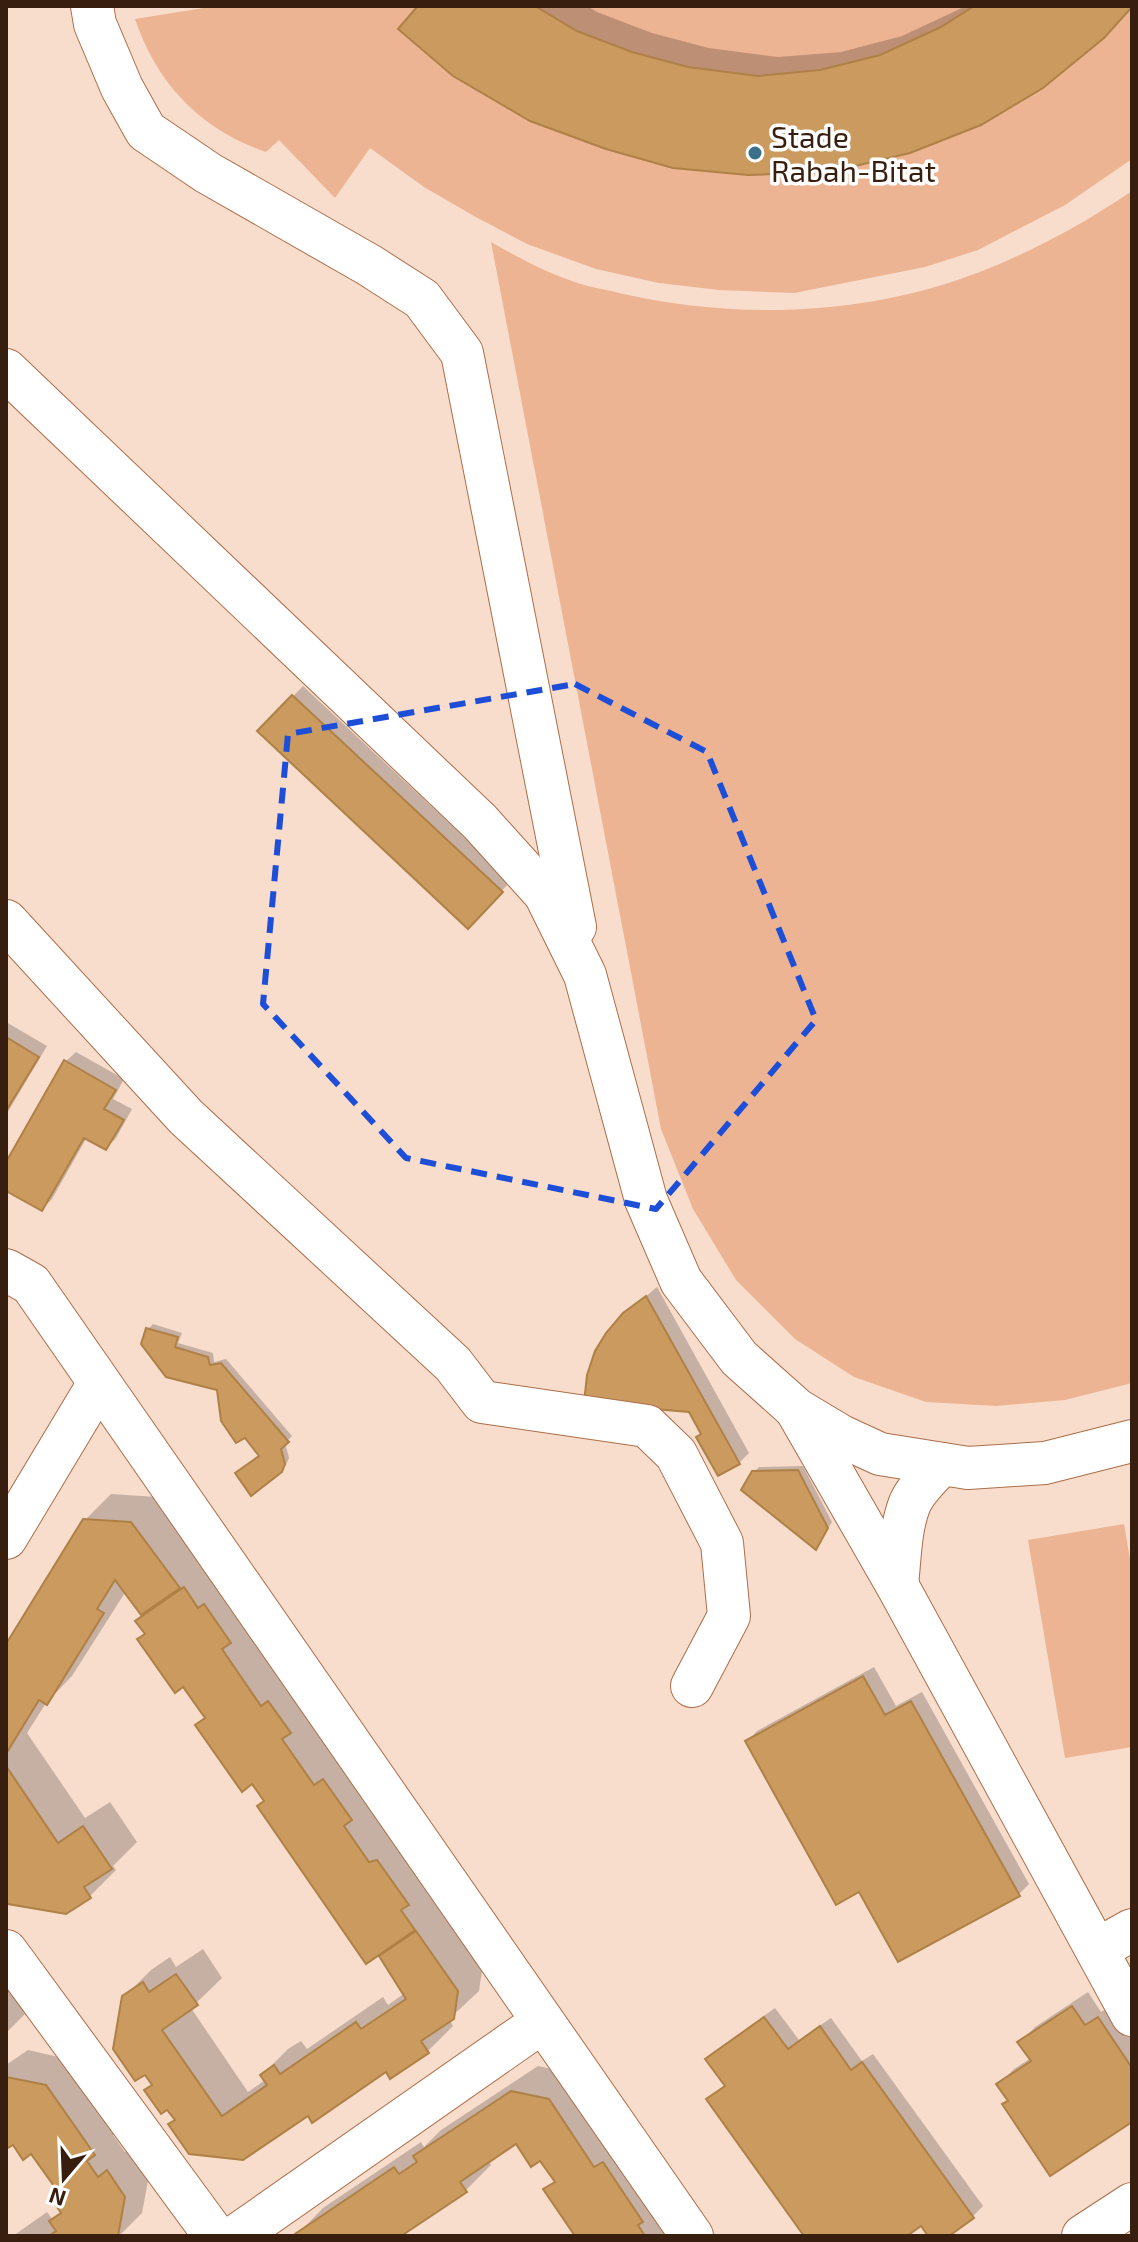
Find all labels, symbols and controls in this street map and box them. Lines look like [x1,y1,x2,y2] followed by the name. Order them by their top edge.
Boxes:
[771,118,936,188] place label: Stade Rabah-Bitat
[746,144,764,162] marker: Stade Rabah-Bitat
[24,2138,104,2218] north arrow
[45,2183,69,2213] text: N

